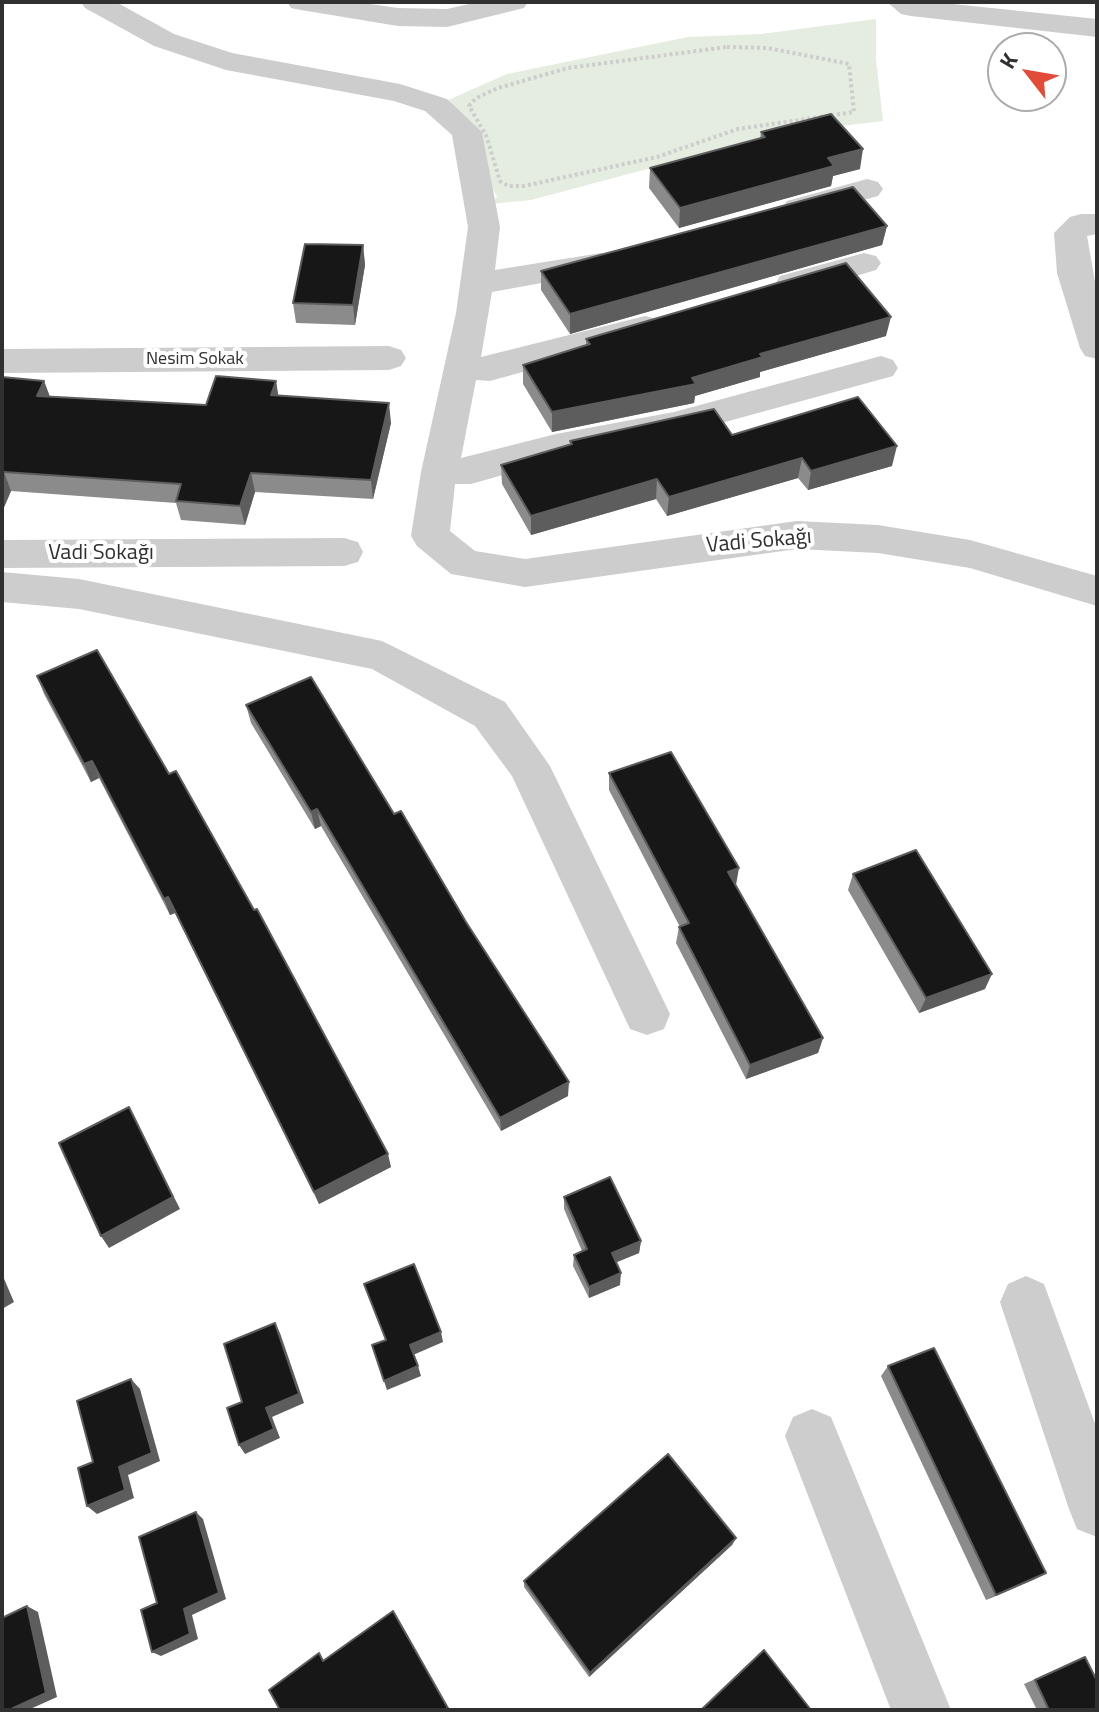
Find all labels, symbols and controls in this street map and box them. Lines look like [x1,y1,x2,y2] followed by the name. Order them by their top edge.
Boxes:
[987,32,1067,112] north arrow
[990,46,1026,75] text: K
[146,349,244,371] street label: Nesim Sokak
[705,524,813,560] street label: Vadi Sokağı
[48,541,154,567] street label: Vadi Sokağı

